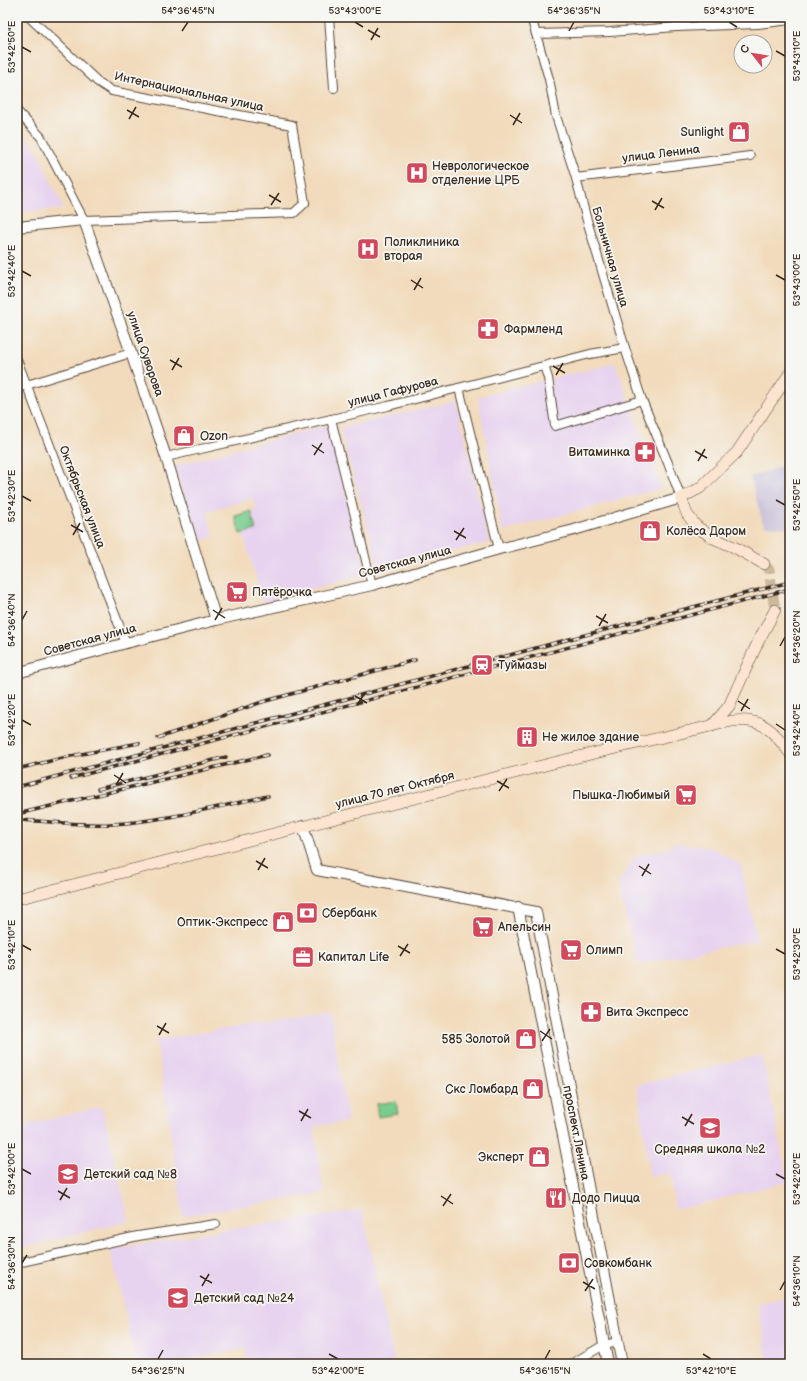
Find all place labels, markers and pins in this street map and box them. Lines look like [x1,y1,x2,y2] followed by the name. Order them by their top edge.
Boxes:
[726,119,752,145] shop icon: Sunlight
[681,125,724,140] place label: Sunlight
[432,159,529,188] place label: Неврологическое отделение ЦРБ
[404,160,430,186] hospital icon: Неврологическое отделение ЦРБ
[384,235,459,264] place label: Поликлиника вторая
[355,236,381,262] hospital icon: Поликлиника вторая
[475,316,501,342] pharmacy icon: Фармленд
[504,322,563,337] place label: Фармленд
[171,423,197,449] shop icon: Ozon
[200,429,228,444] place label: Ozon
[632,439,658,465] pharmacy icon: Витаминка
[569,445,630,460] place label: Витаминка
[637,518,663,544] shop icon: Колёса Даром
[666,524,746,539] place label: Колёса Даром
[224,579,250,605] supermarket icon: Пятёрочка
[252,585,312,600] place label: Пятёрочка
[469,652,495,678] station icon: Туймазы
[498,658,547,673] place label: Туймазы
[514,724,540,750] building icon: Не жилое здание
[542,730,640,745] place label: Не жилое здание
[673,782,699,808] supermarket icon: Пышка-Любимый
[572,788,670,803] place label: Пышка-Любимый
[294,900,320,926] bank icon: Сбербанк
[322,906,378,921] place label: Сбербанк
[270,909,296,935] shop icon: Оптик-Экспресс
[470,914,496,940] supermarket icon: Апельсин
[177,915,268,930] place label: Оптик-Экспресс
[497,920,551,935] place label: Апельсин
[558,937,584,963] supermarket icon: Олимп
[586,943,623,958] place label: Олимп
[290,944,316,970] office icon: Капитал Life
[318,950,389,965] place label: Капитал Life
[578,999,604,1025] pharmacy icon: Вита Экспресс
[606,1005,688,1020] place label: Вита Экспресс
[513,1026,539,1052] shop icon: 585 Золотой
[442,1032,510,1047] place label: 585 Золотой
[520,1076,546,1102] shop icon: Скс Ломбард
[445,1082,519,1097] place label: Скс Ломбард
[697,1115,723,1141] school or university icon: Средняя школа №2
[655,1142,765,1157] place label: Средняя школа №2
[526,1144,552,1170] shop icon: Эксперт
[478,1150,524,1165] place label: Эксперт
[55,1161,81,1187] school or university icon: Детский сад №8
[84,1167,177,1182] place label: Детский сад №8
[543,1185,569,1211] restaurant icon: Додо Пицца
[572,1191,640,1206] place label: Додо Пицца
[556,1250,582,1276] bank icon: Совкомбанк
[584,1256,652,1271] place label: Совкомбанк
[165,1285,191,1311] school or university icon: Детский сад №24
[194,1291,295,1306] place label: Детский сад №24

